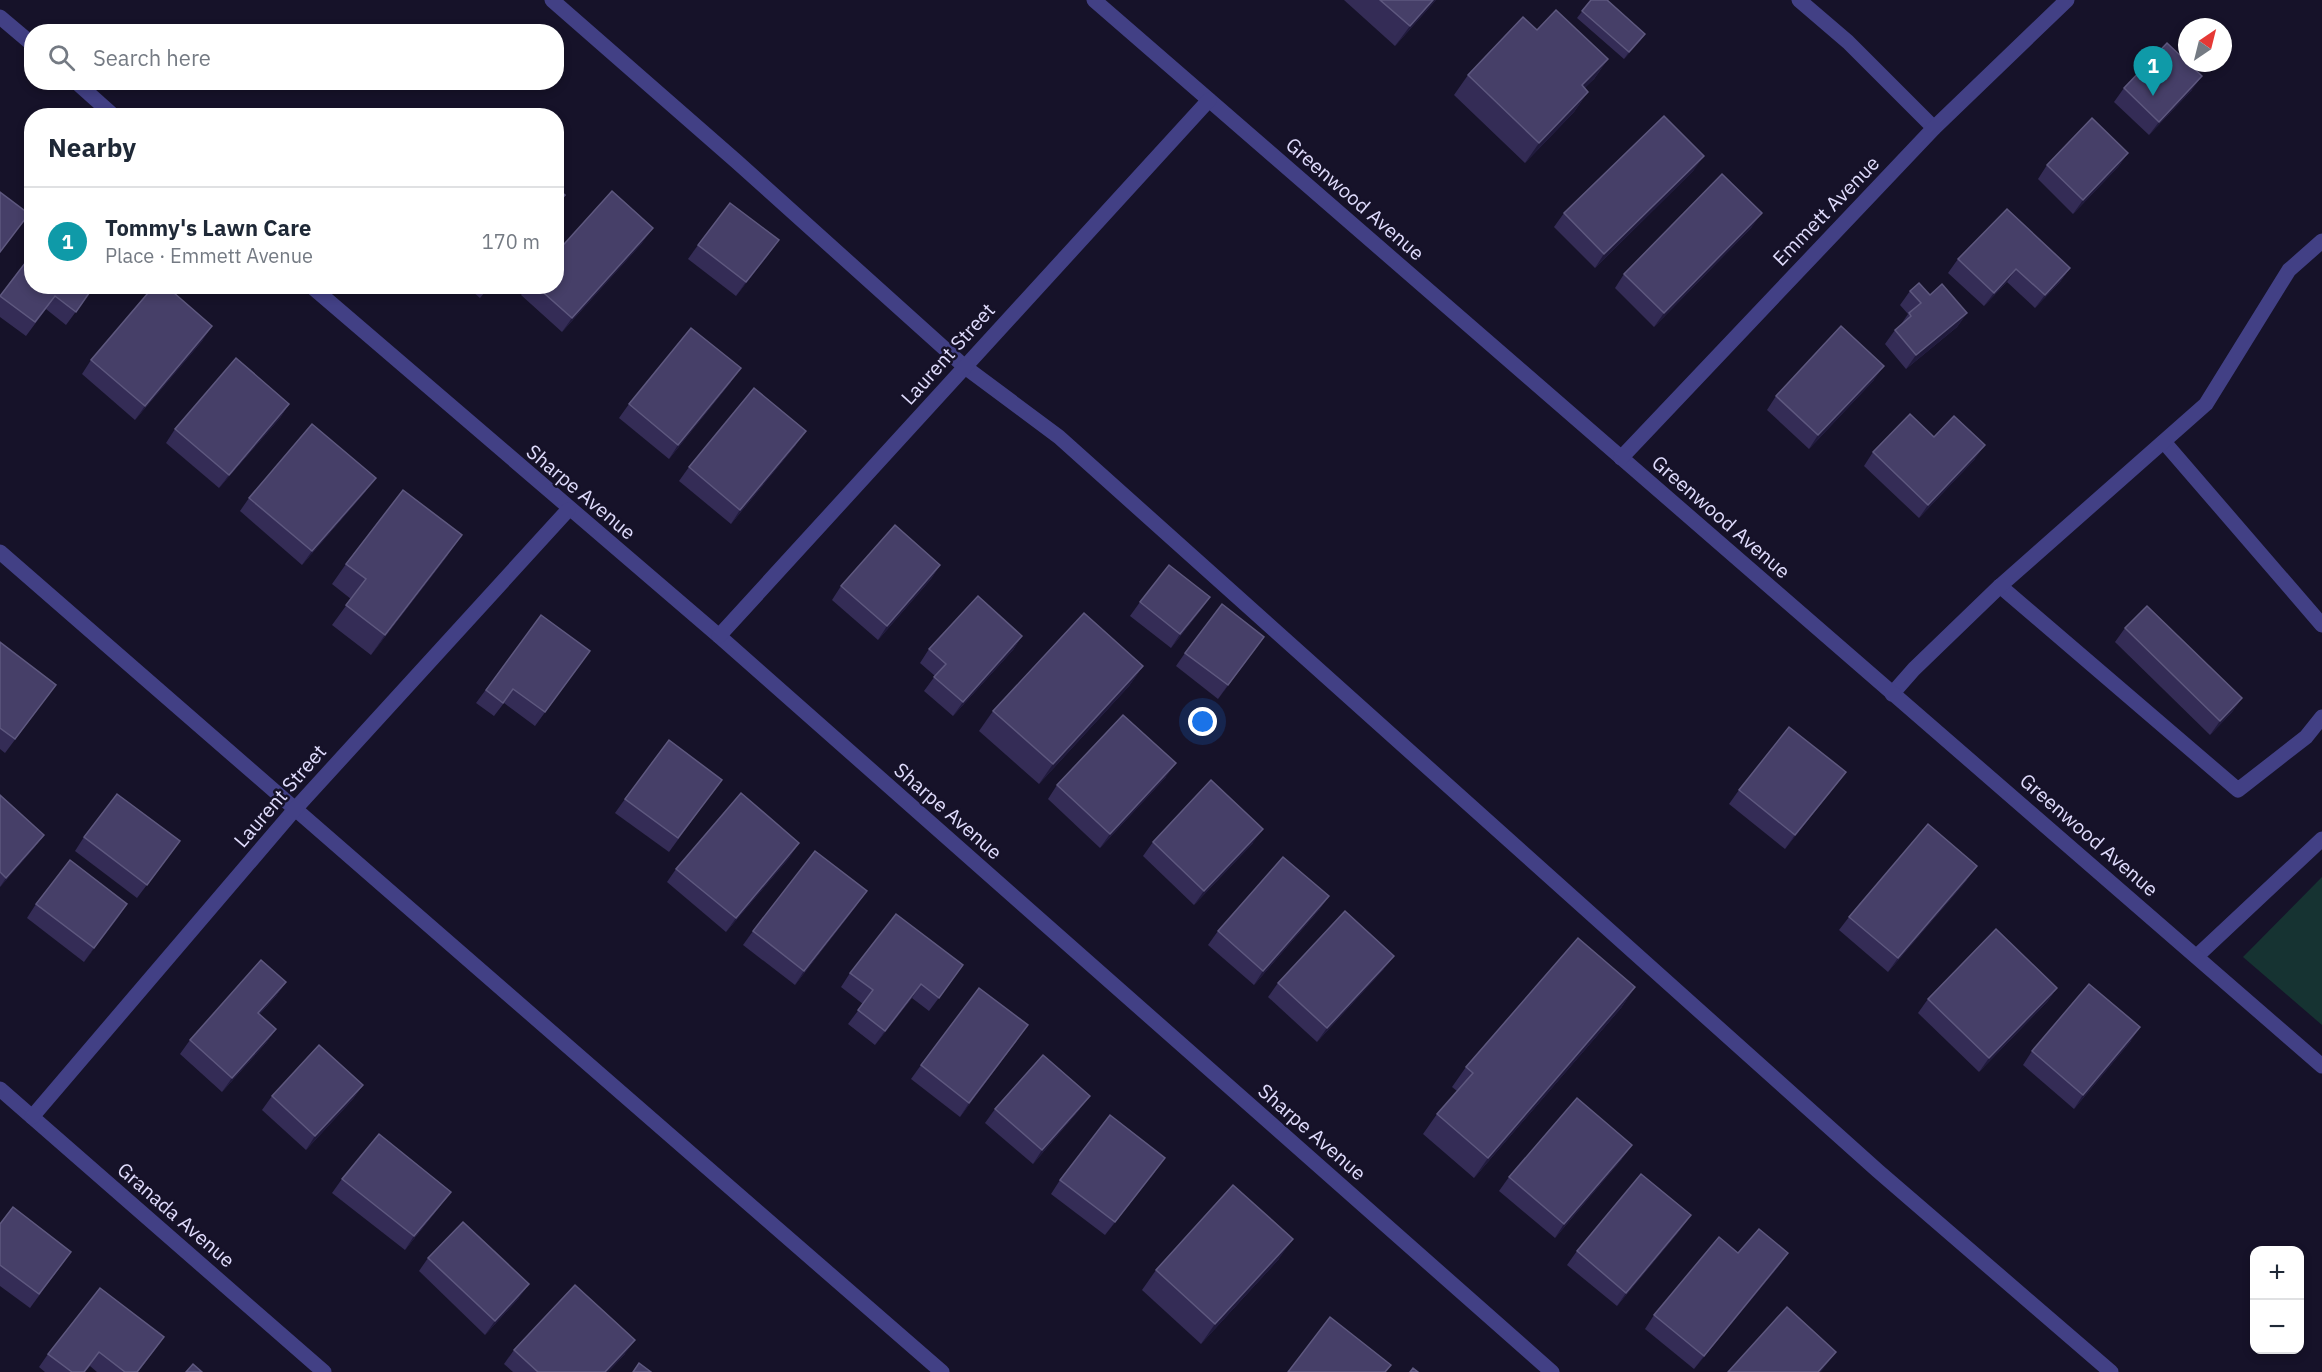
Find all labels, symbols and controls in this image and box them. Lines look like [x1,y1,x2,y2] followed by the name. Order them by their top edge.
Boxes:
[2178,18,2232,72] north arrow
[24,24,564,90] search box
[45,41,78,74] icon: search
[93,43,211,72] text: Search here
[2134,46,2172,96] pin: 1
[48,130,136,164] text: Nearby
[1280,131,1430,266] street label: Greenwood Avenue
[1766,150,1885,271] street label: Emmett Avenue
[105,213,311,242] text: Tommy's Lawn Care
[62,228,74,255] text: 1
[482,228,540,255] text: 170 m
[105,242,313,269] text: Place · Emmett Avenue
[895,297,1001,410] street label: Laurent Street
[521,438,642,545] street label: Sharpe Avenue
[1646,449,1796,584] street label: Greenwood Avenue
[1188,707,1217,736] your location
[227,738,332,853] street label: Laurent Street
[888,756,1008,865] street label: Sharpe Avenue
[2014,767,2164,902] street label: Greenwood Avenue
[1252,1077,1372,1186] street label: Sharpe Avenue
[112,1156,241,1273] street label: Granada Avenue
[2250,1246,2304,1354] map controls
[2250,1246,2304,1300] button: +
[2250,1300,2304,1354] button: −

